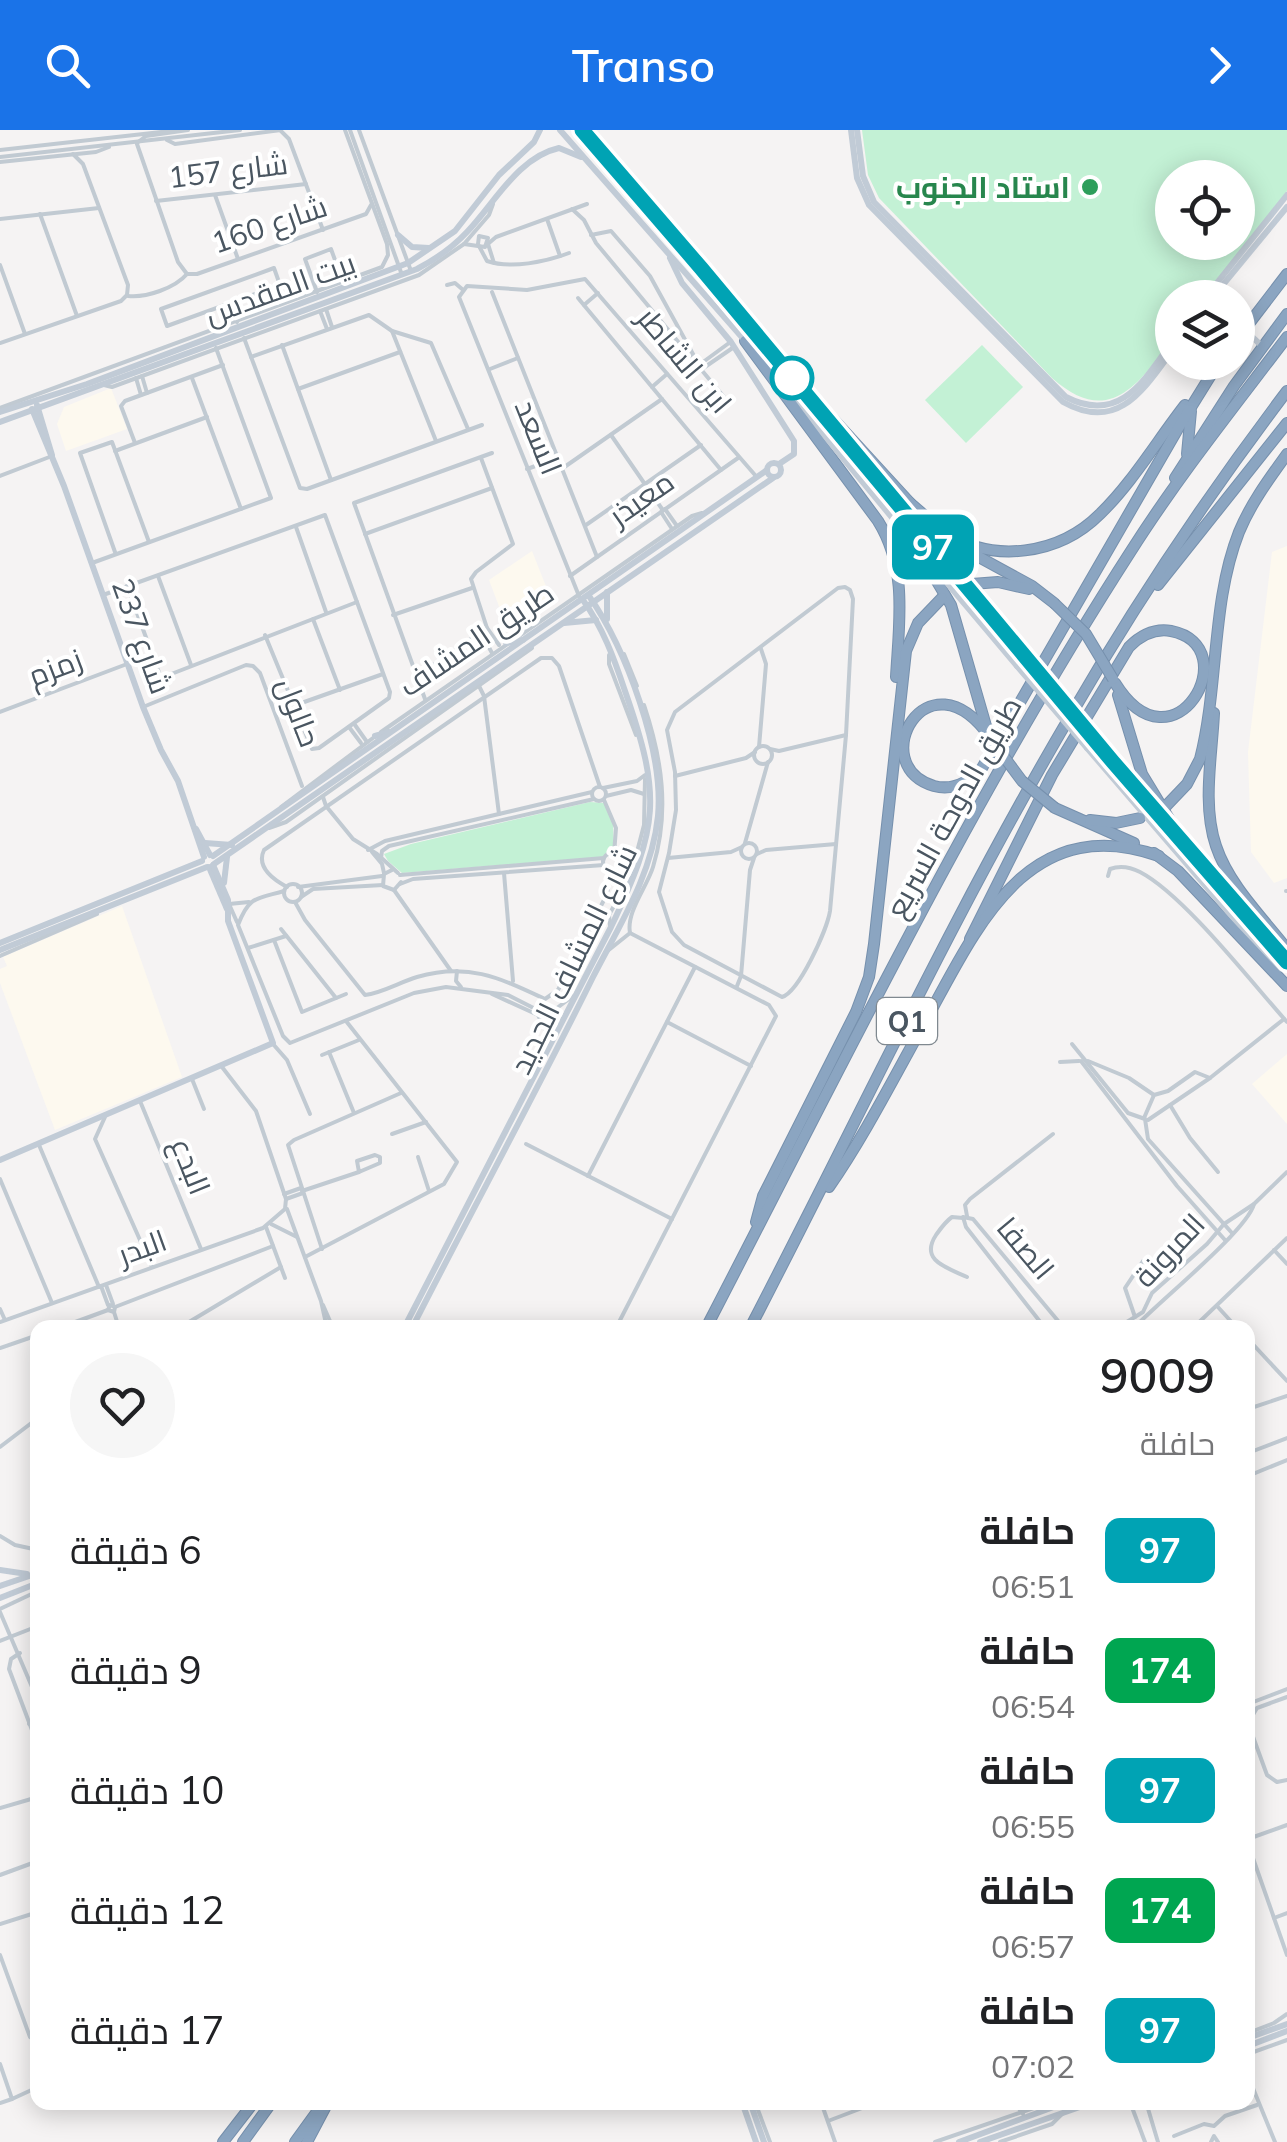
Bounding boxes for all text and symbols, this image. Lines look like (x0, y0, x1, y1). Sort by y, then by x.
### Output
text: Transo (572, 37, 715, 93)
icon: search (40, 38, 95, 93)
icon: forward (1192, 38, 1247, 93)
street label: شارع 157 (166, 144, 290, 198)
map controls (1155, 160, 1255, 380)
button: locate (1155, 160, 1255, 260)
place label: استاد الجنوب (896, 168, 1070, 206)
marker: استاد الجنوب (1079, 176, 1101, 198)
street label: شارع 160 (206, 187, 333, 263)
street label: بيت المقدس (200, 243, 360, 333)
button: layers (1155, 280, 1255, 380)
street label: ابن الشاطر (628, 298, 740, 421)
unlabelled marker (771, 357, 813, 399)
street label: السعد (507, 394, 571, 480)
street label: معيذر (599, 462, 681, 535)
line badge: 97 (888, 514, 978, 580)
text: 97 (912, 525, 954, 569)
street label: شارع 237 (102, 573, 180, 700)
street label: طريق المشاف (391, 573, 561, 705)
street label: زمزم (23, 639, 88, 696)
street label: حالول (269, 672, 329, 752)
street label: طريق الدوحة السريع (877, 690, 1031, 925)
street label: شارع المشاف الجديد (501, 838, 647, 1081)
road number: Q1 (877, 998, 937, 1044)
street label: البدع (161, 1132, 219, 1201)
street label: المرونة (1125, 1205, 1213, 1295)
street label: الصفا (989, 1209, 1063, 1287)
street label: البدر (111, 1221, 172, 1274)
text: 9009 (1100, 1345, 1215, 1405)
button: heart (70, 1353, 175, 1458)
text: حافلة (1140, 1423, 1215, 1463)
text: حافلة (979, 1506, 1075, 1554)
text: 6 دقيقة (70, 1526, 202, 1574)
text: 97 (1139, 1528, 1181, 1572)
text: 06:51 (991, 1566, 1075, 1606)
text: حافلة (979, 1626, 1075, 1674)
text: 9 دقيقة (70, 1646, 202, 1694)
text: 174 (1128, 1648, 1192, 1692)
text: 06:54 (991, 1686, 1075, 1726)
text: حافلة (979, 1746, 1075, 1794)
text: 10 دقيقة (70, 1766, 224, 1814)
text: 97 (1139, 1768, 1181, 1812)
text: 06:55 (991, 1806, 1075, 1846)
text: حافلة (979, 1866, 1075, 1914)
text: 12 دقيقة (70, 1886, 224, 1934)
text: 174 (1128, 1888, 1192, 1932)
text: 06:57 (991, 1926, 1075, 1966)
text: حافلة (979, 1986, 1075, 2034)
text: 17 دقيقة (70, 2006, 224, 2054)
text: 97 (1139, 2008, 1181, 2052)
text: 07:02 (991, 2046, 1075, 2086)

